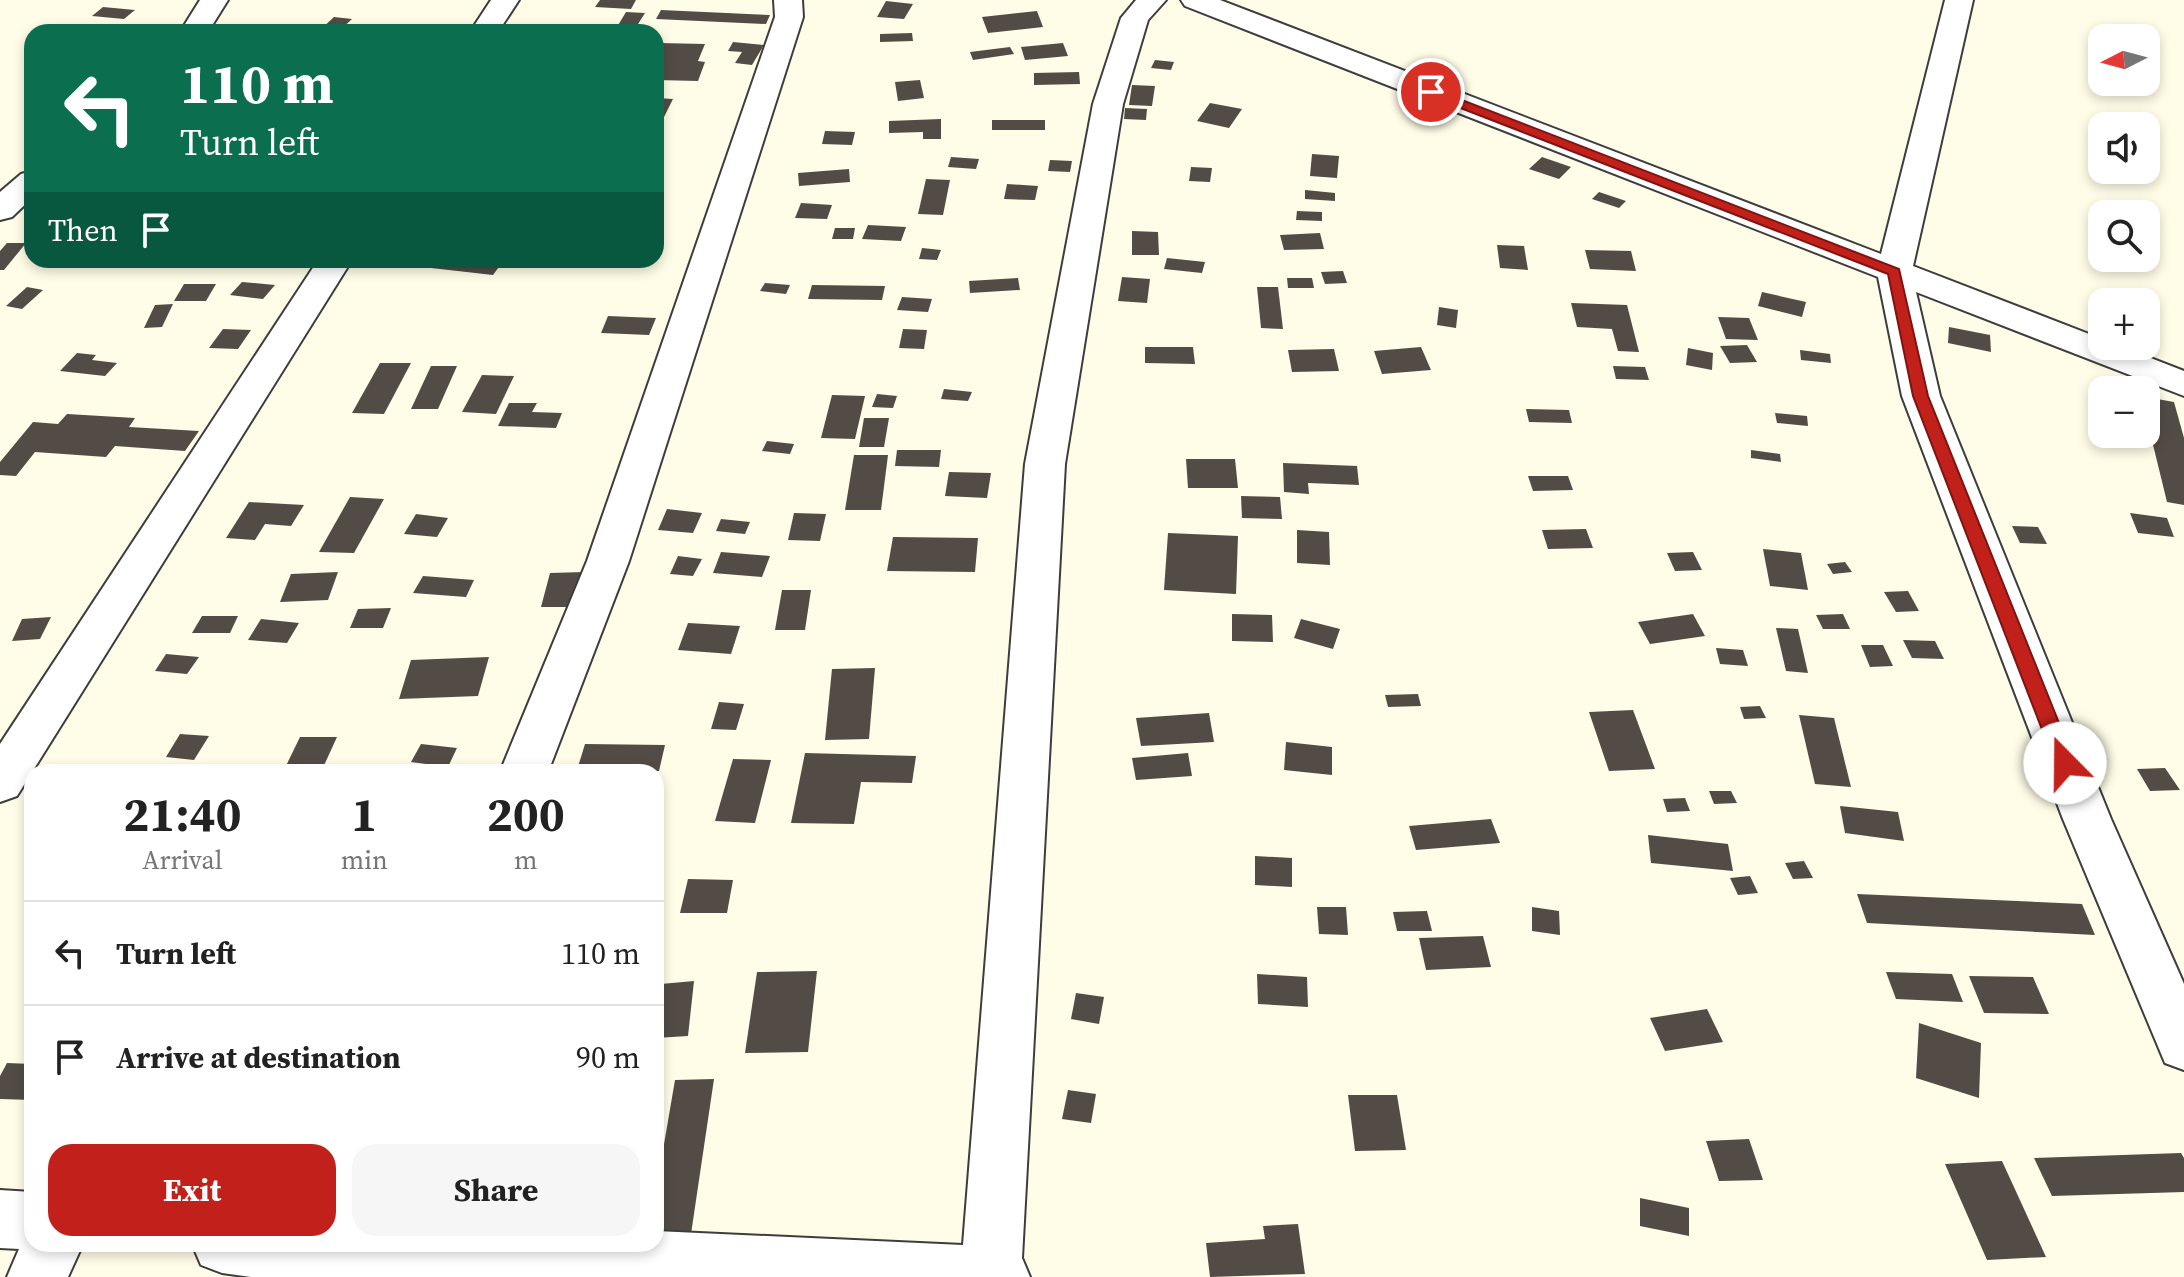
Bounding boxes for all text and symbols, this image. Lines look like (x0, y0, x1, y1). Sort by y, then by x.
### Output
north arrow (2088, 24, 2160, 96)
map controls (2088, 24, 2160, 448)
text: 110 m (180, 45, 334, 122)
icon: left (48, 56, 152, 160)
pin (1397, 58, 1465, 126)
icon: arrive (1409, 70, 1453, 114)
button: sound (2088, 112, 2160, 184)
text: Turn left (180, 118, 319, 167)
button: search (2088, 200, 2160, 272)
icon: arrive (134, 208, 178, 252)
text: Then (48, 210, 118, 251)
button: + (2088, 288, 2160, 360)
button: − (2088, 376, 2160, 448)
position arrow (2023, 721, 2107, 805)
text: 21:40 (123, 781, 242, 847)
text: 1 (351, 781, 377, 847)
text: 200 (487, 781, 565, 847)
text: Arrival (142, 842, 223, 878)
text: min (341, 842, 388, 878)
text: m (514, 842, 538, 878)
icon: left (48, 931, 92, 975)
text: Turn left (116, 933, 236, 974)
text: 110 m (561, 933, 640, 974)
icon: arrive (48, 1035, 92, 1079)
text: Arrive at destination (116, 1037, 401, 1078)
text: 90 m (576, 1037, 640, 1078)
button: Exit (48, 1144, 336, 1236)
button: Share (352, 1144, 640, 1236)

